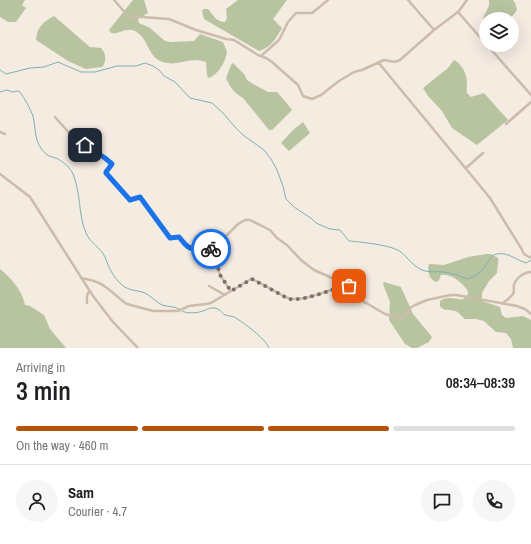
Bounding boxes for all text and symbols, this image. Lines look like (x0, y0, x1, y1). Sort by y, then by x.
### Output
map controls (479, 12, 519, 52)
button: layers (479, 12, 519, 52)
pin (68, 128, 102, 162)
icon: home (74, 134, 96, 156)
courier (191, 229, 231, 269)
icon: bike (200, 238, 222, 260)
pin (332, 269, 366, 303)
icon: bag (338, 275, 360, 297)
text: Arriving in (16, 359, 65, 376)
text: 08:34–08:39 (446, 372, 515, 393)
text: 3 min (16, 373, 71, 408)
text: On the way · 460 m (16, 437, 108, 454)
button: person (16, 480, 58, 522)
button: chat (421, 480, 463, 522)
button: phone (473, 480, 515, 522)
text: Sam (68, 482, 94, 503)
text: Courier · 4.7 (68, 503, 127, 520)

